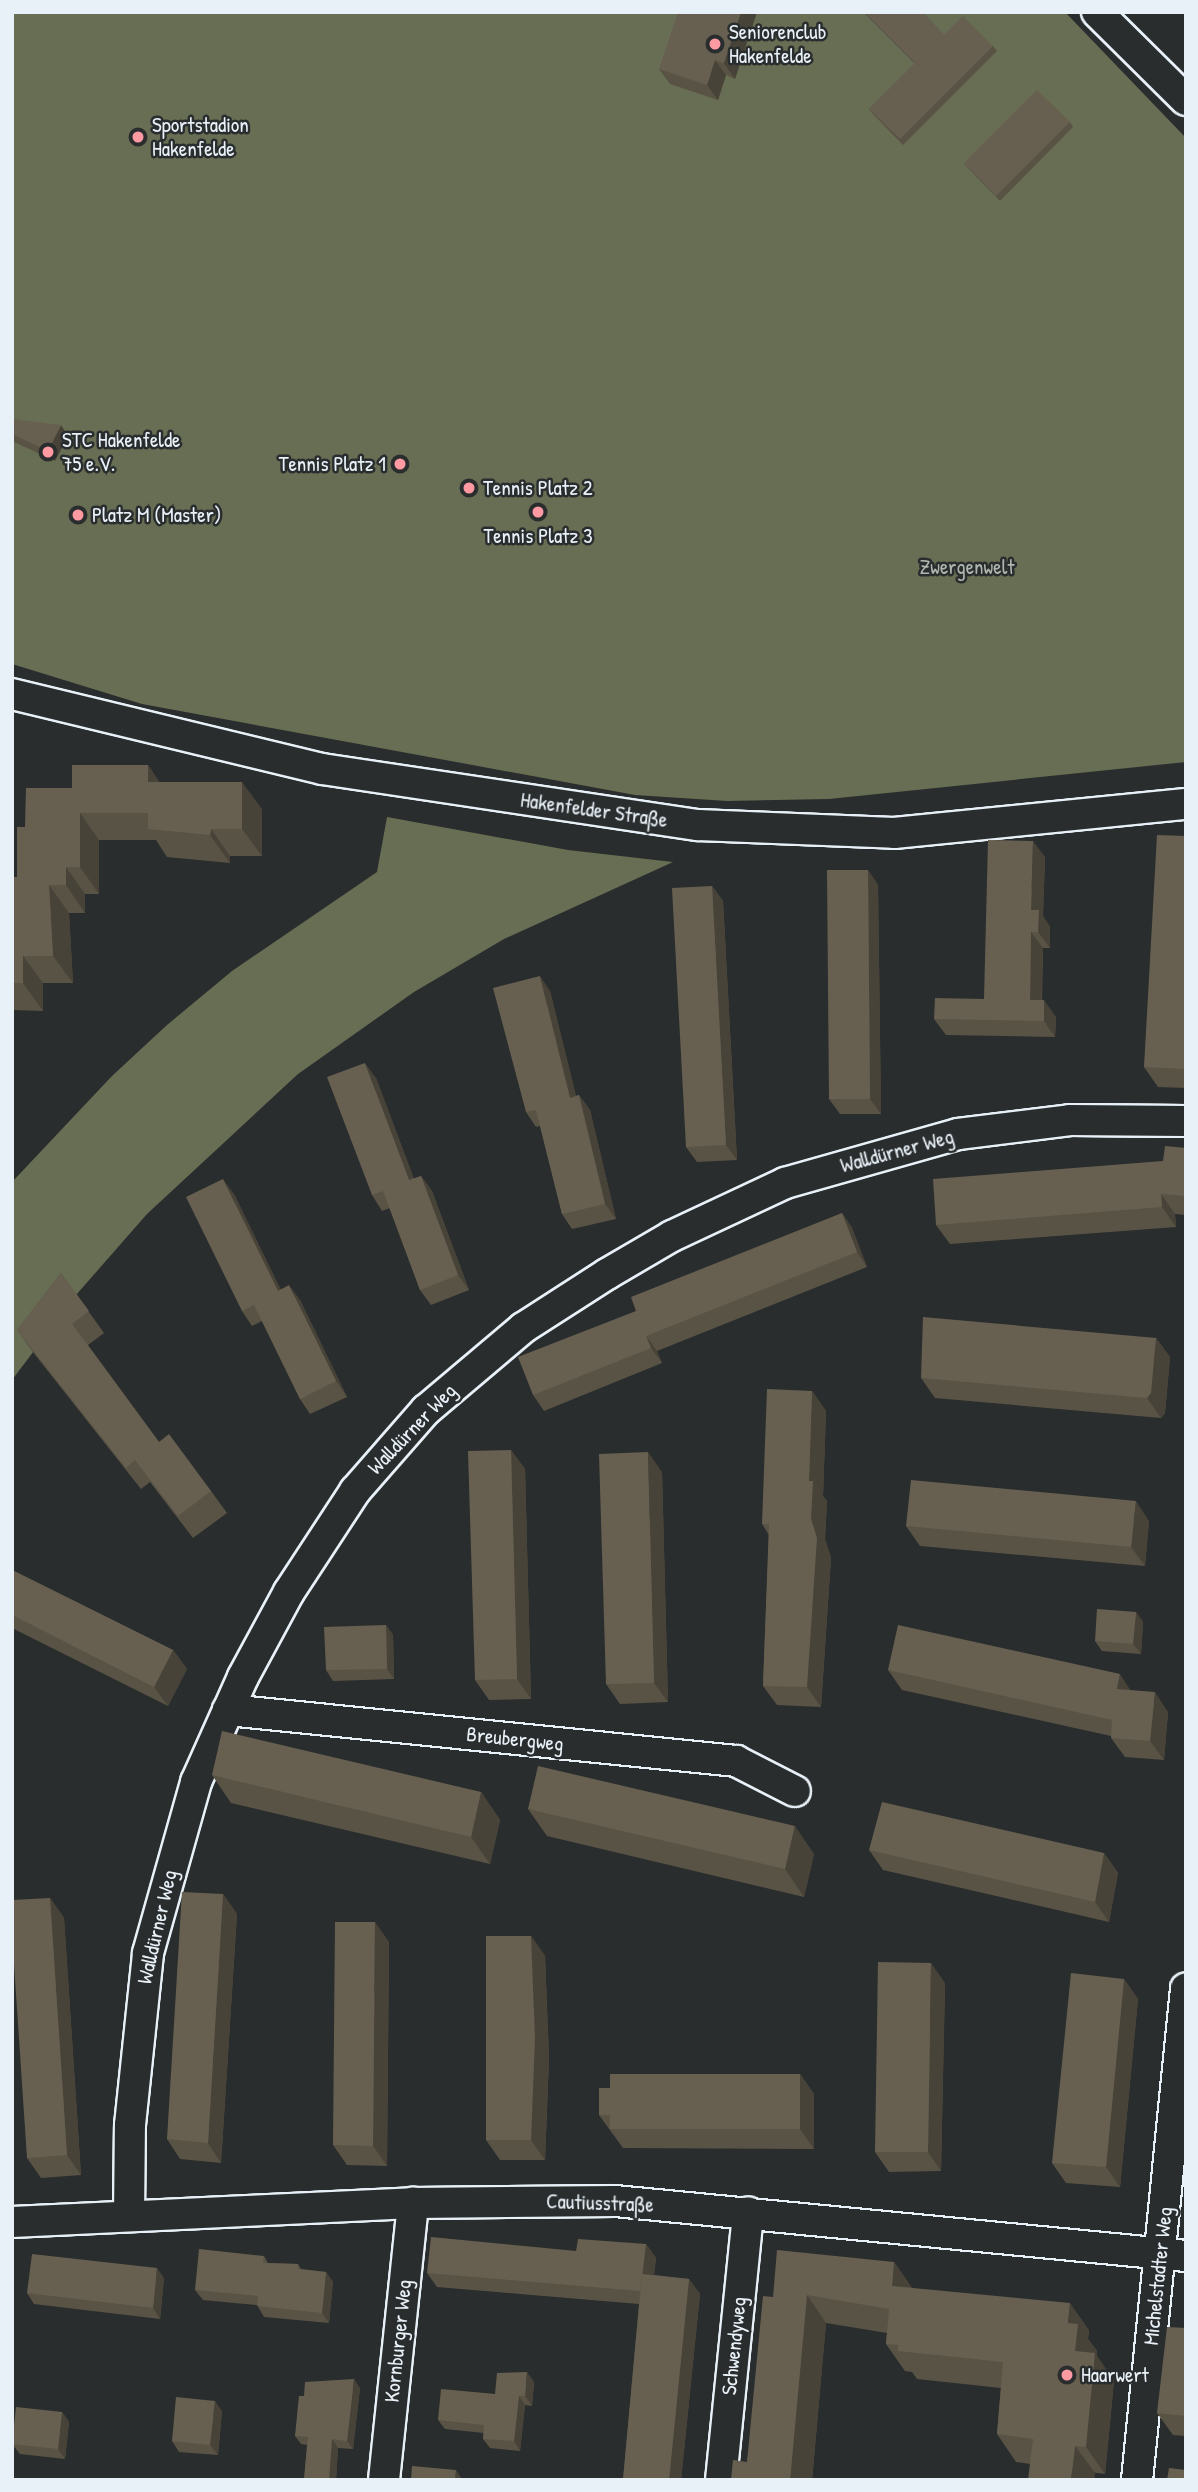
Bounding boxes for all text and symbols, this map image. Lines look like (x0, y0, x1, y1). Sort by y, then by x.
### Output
place label: Seniorenclub Hakenfelde (729, 19, 826, 69)
marker: Seniorenclub Hakenfelde (707, 36, 723, 52)
place label: Sportstadion Hakenfelde (152, 112, 249, 162)
marker: Sportstadion Hakenfelde (130, 129, 146, 145)
place label: STC Hakenfelde 75 e.V. (62, 427, 180, 477)
marker: STC Hakenfelde 75 e.V. (40, 444, 56, 460)
place label: Tennis Platz 1 (279, 451, 386, 477)
marker: Tennis Platz 1 (392, 456, 408, 472)
place label: Tennis Platz 2 (483, 475, 593, 501)
marker: Tennis Platz 2 (461, 480, 477, 496)
place label: Platz M (Master) (92, 502, 221, 528)
marker: Tennis Platz 3 (530, 504, 546, 520)
marker: Platz M (Master) (70, 507, 86, 523)
place label: Tennis Platz 3 (483, 523, 593, 549)
park label: Zwergenwelt (920, 554, 1014, 580)
street label: Hakenfelder Straße (519, 787, 669, 833)
street label: Walldürner Weg (838, 1124, 956, 1178)
street label: Walldürner Weg (363, 1378, 461, 1480)
street label: Breubergweg (465, 1721, 565, 1757)
street label: Walldürner Weg (132, 1868, 182, 1986)
street label: Cautiusstraße (546, 2189, 654, 2217)
street label: Michelstadter Weg (1138, 2206, 1178, 2346)
street label: Kornburger Weg (379, 2278, 417, 2404)
street label: Schwendyweg (716, 2296, 752, 2396)
place label: Haarwert (1081, 2362, 1149, 2388)
marker: Haarwert (1059, 2367, 1075, 2383)

